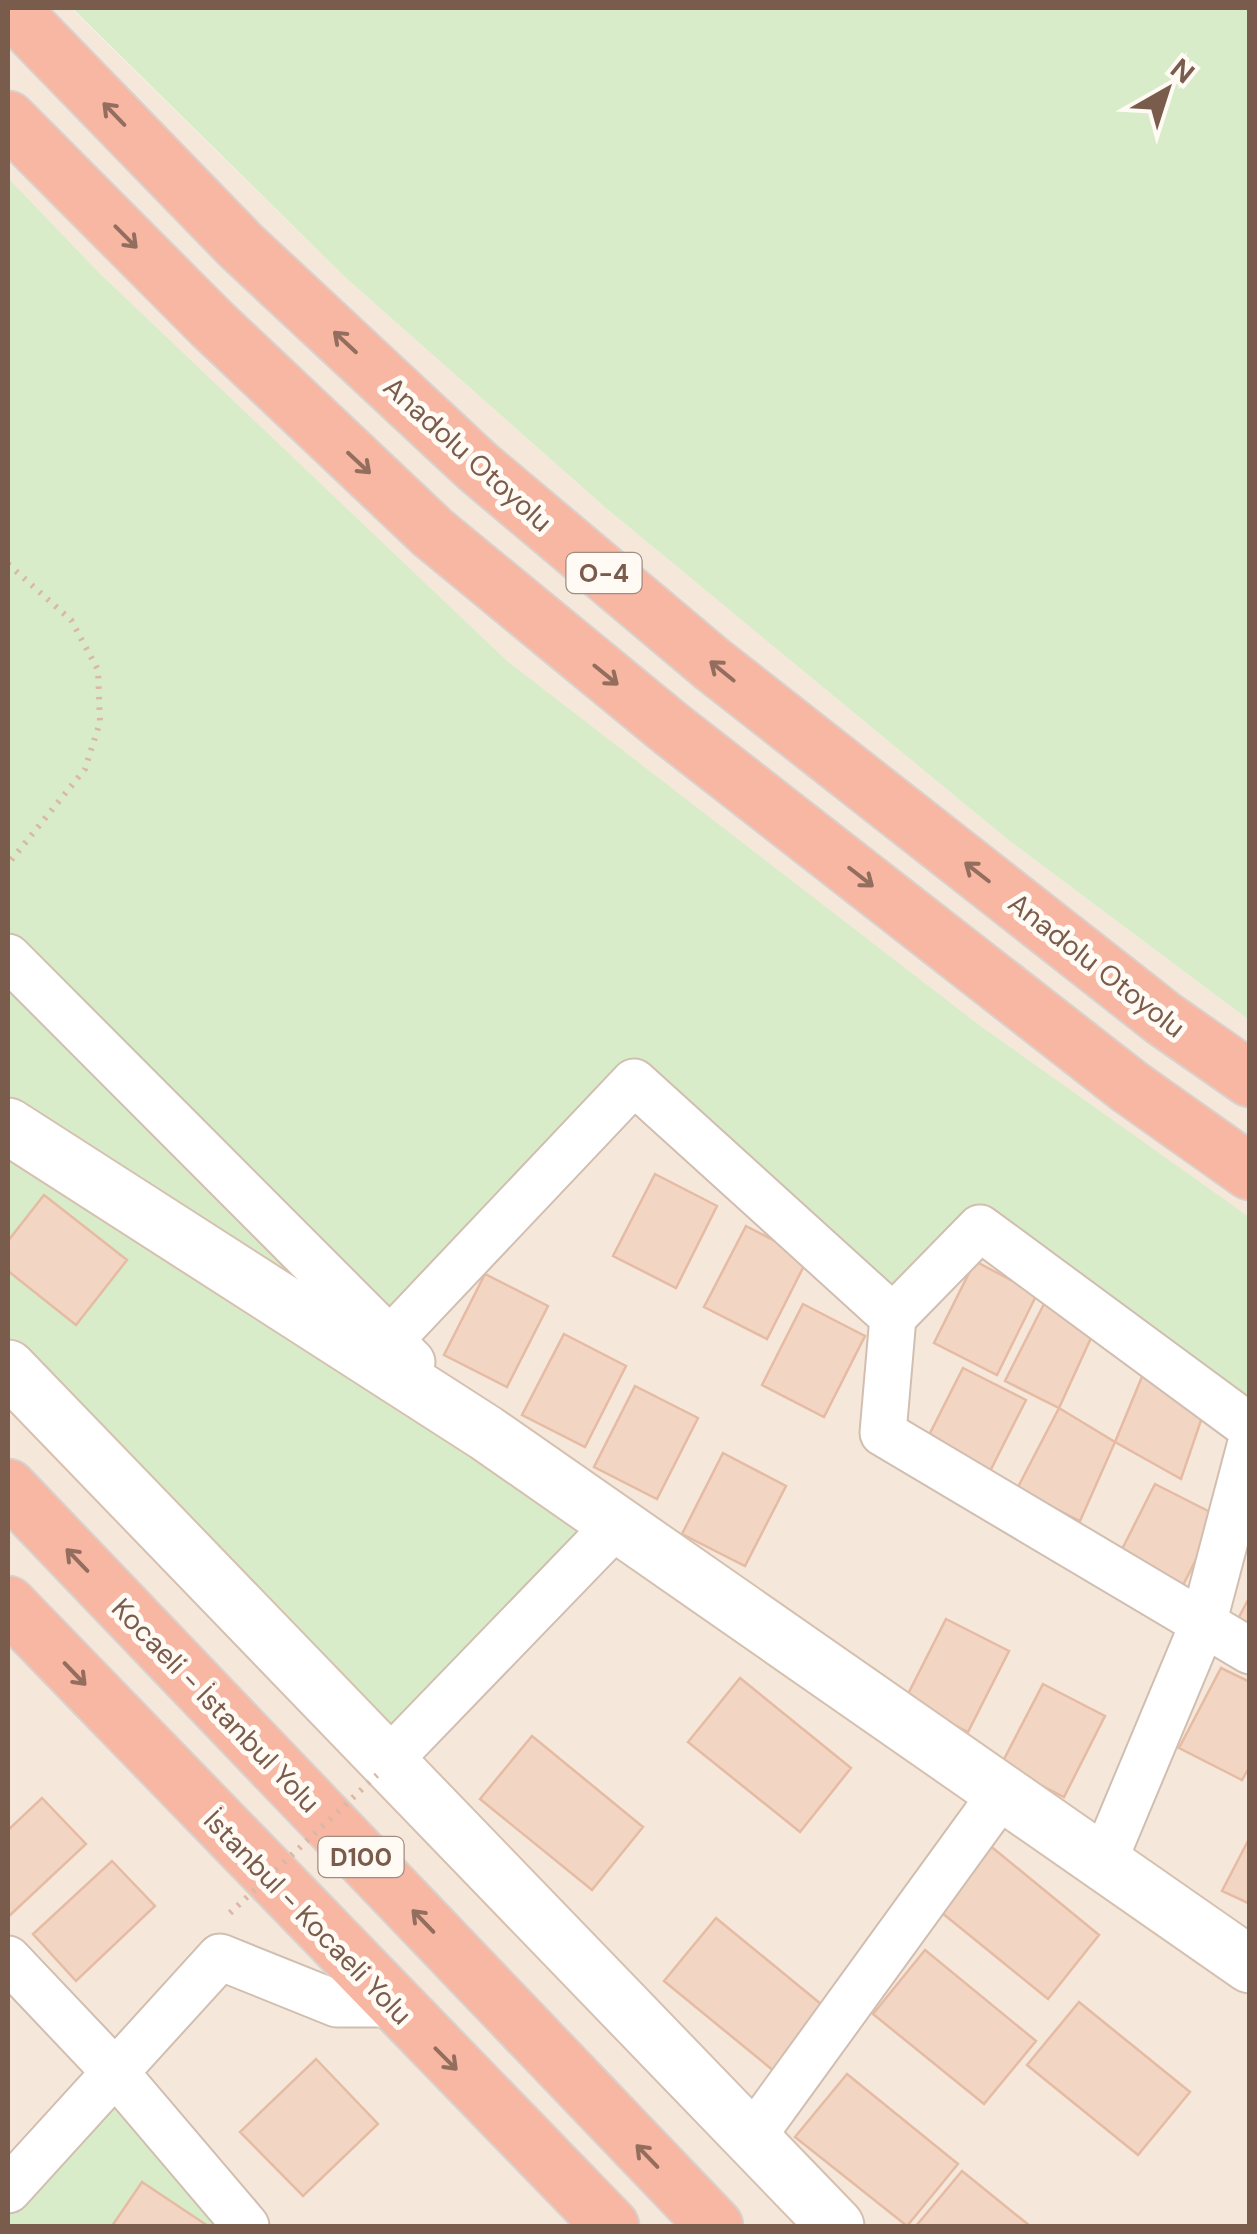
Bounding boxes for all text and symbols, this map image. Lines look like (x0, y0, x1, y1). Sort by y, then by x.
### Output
north arrow (1117, 40, 1217, 140)
text: N (1163, 50, 1202, 92)
one-way arrow (102, 103, 126, 127)
one-way arrow (113, 225, 137, 249)
one-way arrow (333, 331, 358, 354)
street label: Anadolu Otoyolu (376, 369, 560, 540)
one-way arrow (347, 451, 371, 475)
road number: O-4 (566, 553, 642, 593)
one-way arrow (709, 660, 735, 682)
one-way arrow (592, 664, 618, 686)
one-way arrow (964, 862, 991, 883)
one-way arrow (847, 865, 873, 887)
street label: Anadolu Otoyolu (1001, 885, 1193, 1046)
one-way arrow (66, 1548, 89, 1573)
street label: Kocaeli - İstanbul Yolu (104, 1590, 328, 1821)
one-way arrow (63, 1662, 87, 1686)
street label: İstanbul - Kocaeli Yolu (196, 1802, 420, 2033)
road number: D100 (318, 1837, 404, 1877)
one-way arrow (411, 1910, 435, 1934)
one-way arrow (434, 2047, 458, 2071)
one-way arrow (636, 2144, 660, 2169)

